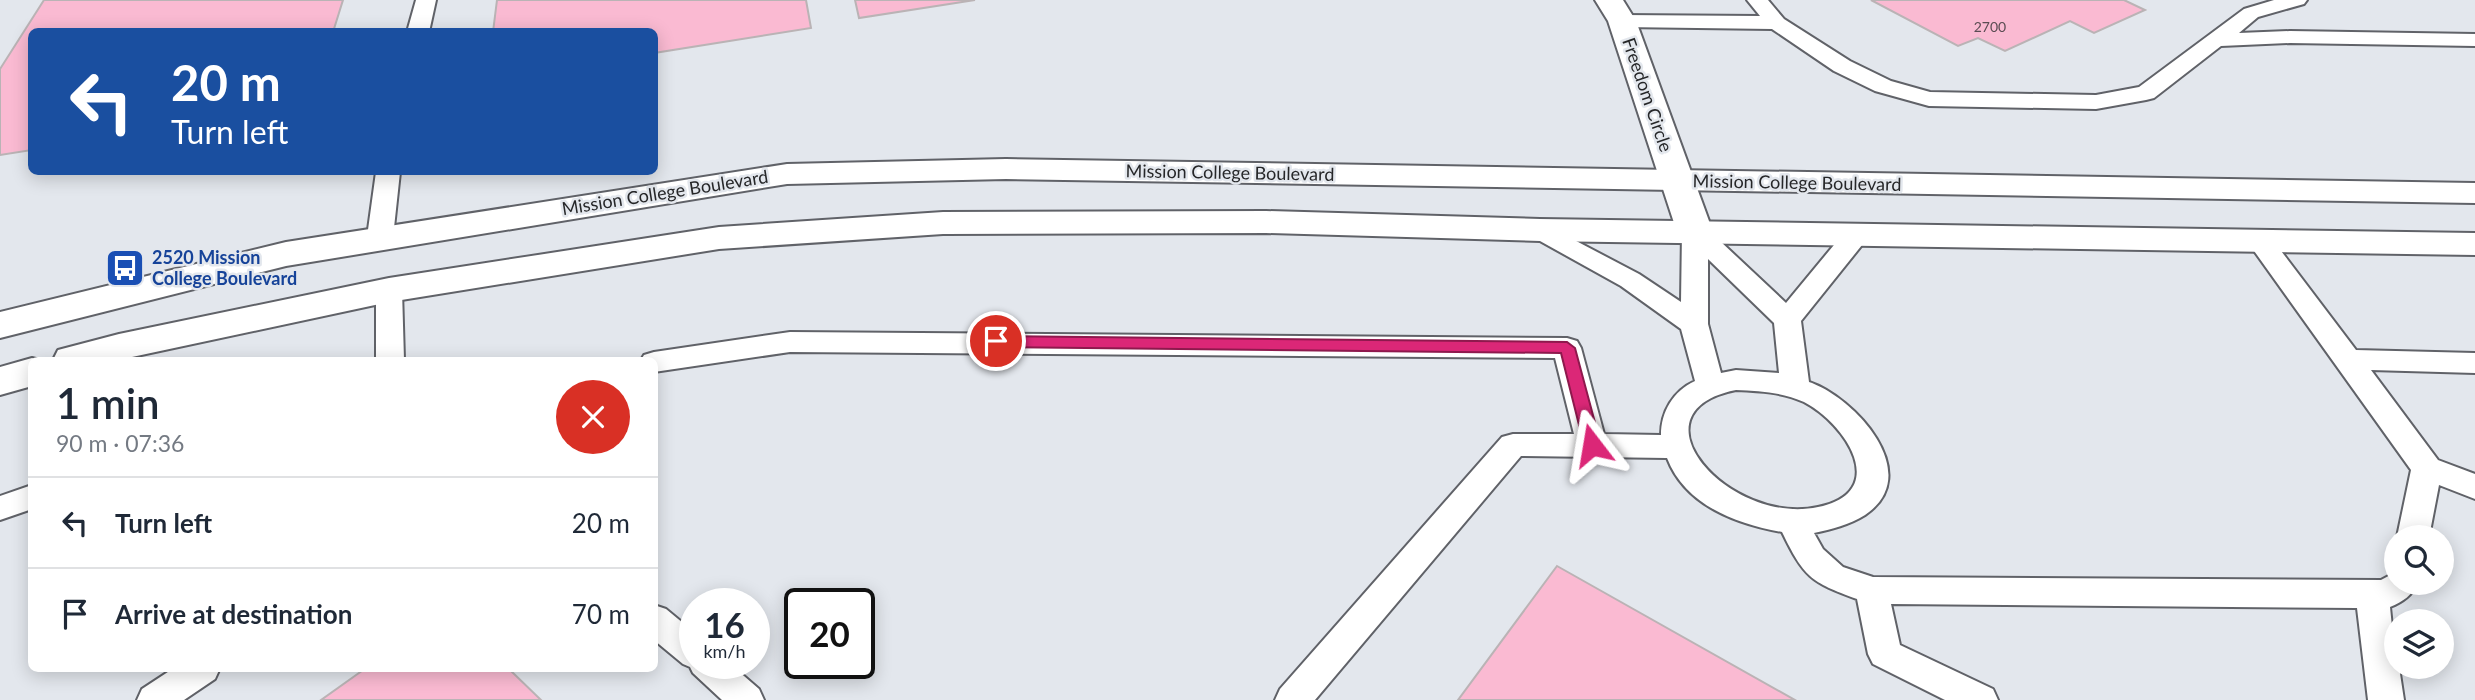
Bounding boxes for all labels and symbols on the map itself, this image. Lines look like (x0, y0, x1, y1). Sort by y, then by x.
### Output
house number: 2700 (1974, 18, 2006, 35)
street label: Freedom Circle (1618, 35, 1678, 155)
street label: Mission College Boulevard (1126, 159, 1335, 185)
street label: Mission College Boulevard (560, 165, 770, 219)
street label: Mission College Boulevard (1693, 169, 1902, 195)
place label: 2520 Mission College Boulevard (152, 246, 297, 289)
bus stop icon: 2520 Mission College Boulevard (104, 247, 146, 289)
pin (966, 311, 1026, 371)
position arrow (1555, 408, 1629, 482)
speed limit sign: 20 (784, 588, 875, 679)

